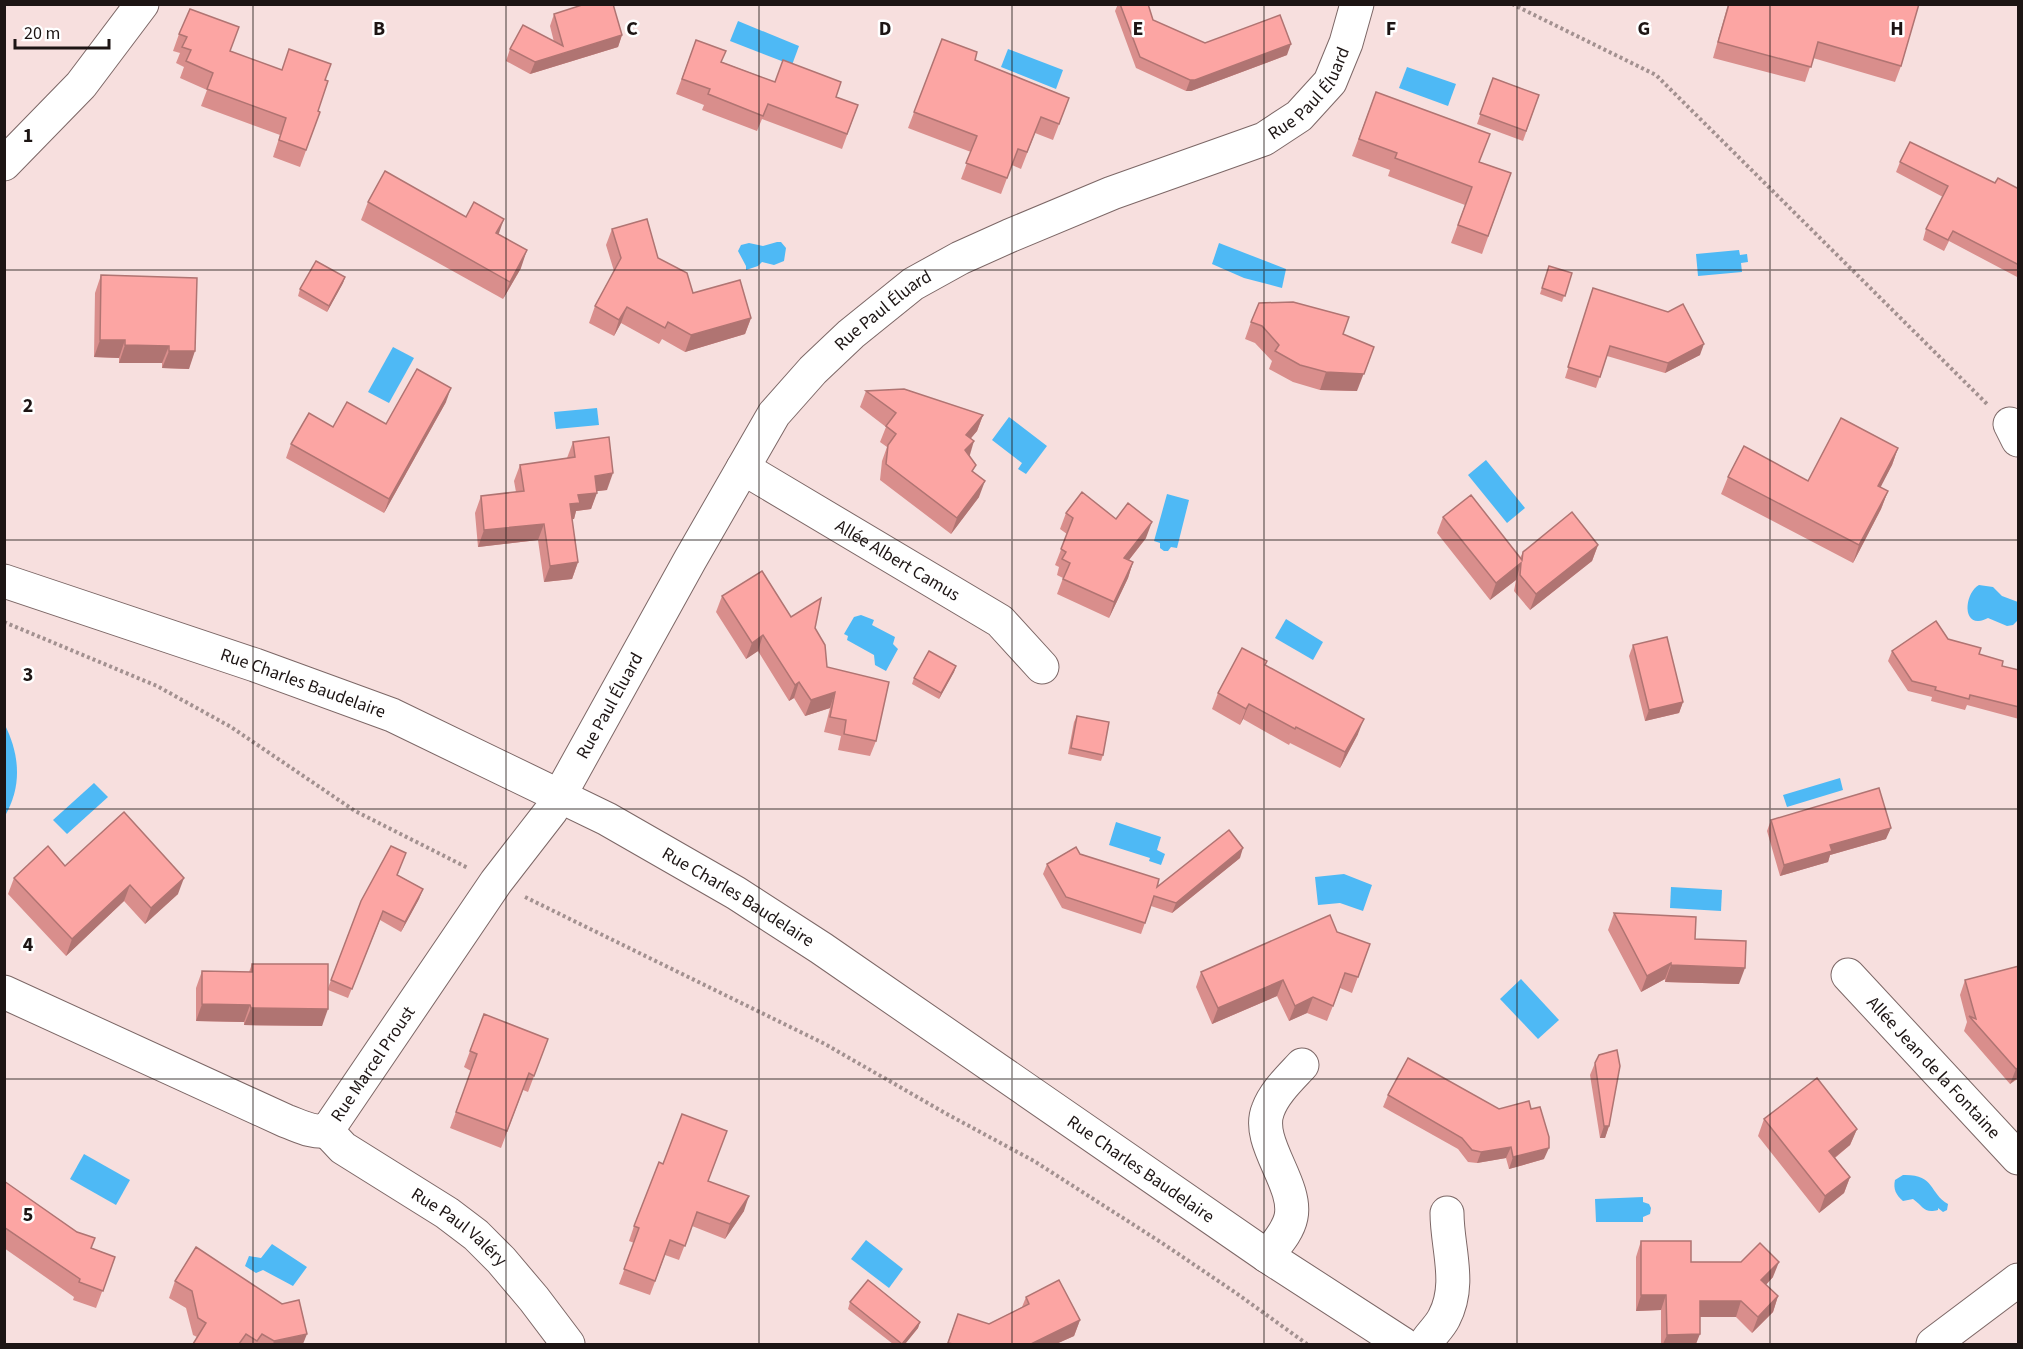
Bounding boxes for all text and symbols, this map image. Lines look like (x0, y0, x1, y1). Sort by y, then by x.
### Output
scale bar (15, 12, 110, 50)
text: B (373, 15, 385, 43)
text: C (626, 15, 638, 43)
text: D (879, 15, 891, 43)
text: E (1133, 15, 1143, 43)
text: F (1386, 15, 1396, 43)
text: G (1638, 15, 1650, 43)
text: H (1890, 15, 1904, 43)
text: 20 m (24, 21, 60, 46)
street label: Rue Paul Éluard (1263, 43, 1356, 146)
text: 1 (23, 122, 33, 150)
street label: Rue Paul Éluard (829, 264, 936, 356)
text: 2 (23, 392, 33, 420)
street label: Allée Albert Camus (831, 513, 965, 607)
street label: Rue Charles Baudelaire (217, 642, 389, 724)
street label: Rue Paul Éluard (570, 648, 649, 763)
text: 3 (23, 661, 33, 689)
street label: Rue Charles Baudelaire (658, 841, 819, 953)
text: 4 (23, 931, 34, 959)
street label: Allée Jean de la Fontaine (1861, 991, 2006, 1144)
street label: Rue Marcel Proust (324, 1001, 421, 1127)
street label: Rue Charles Baudelaire (1062, 1109, 1220, 1229)
street label: Rue Paul Valéry (407, 1181, 513, 1272)
text: 5 (23, 1201, 33, 1229)

